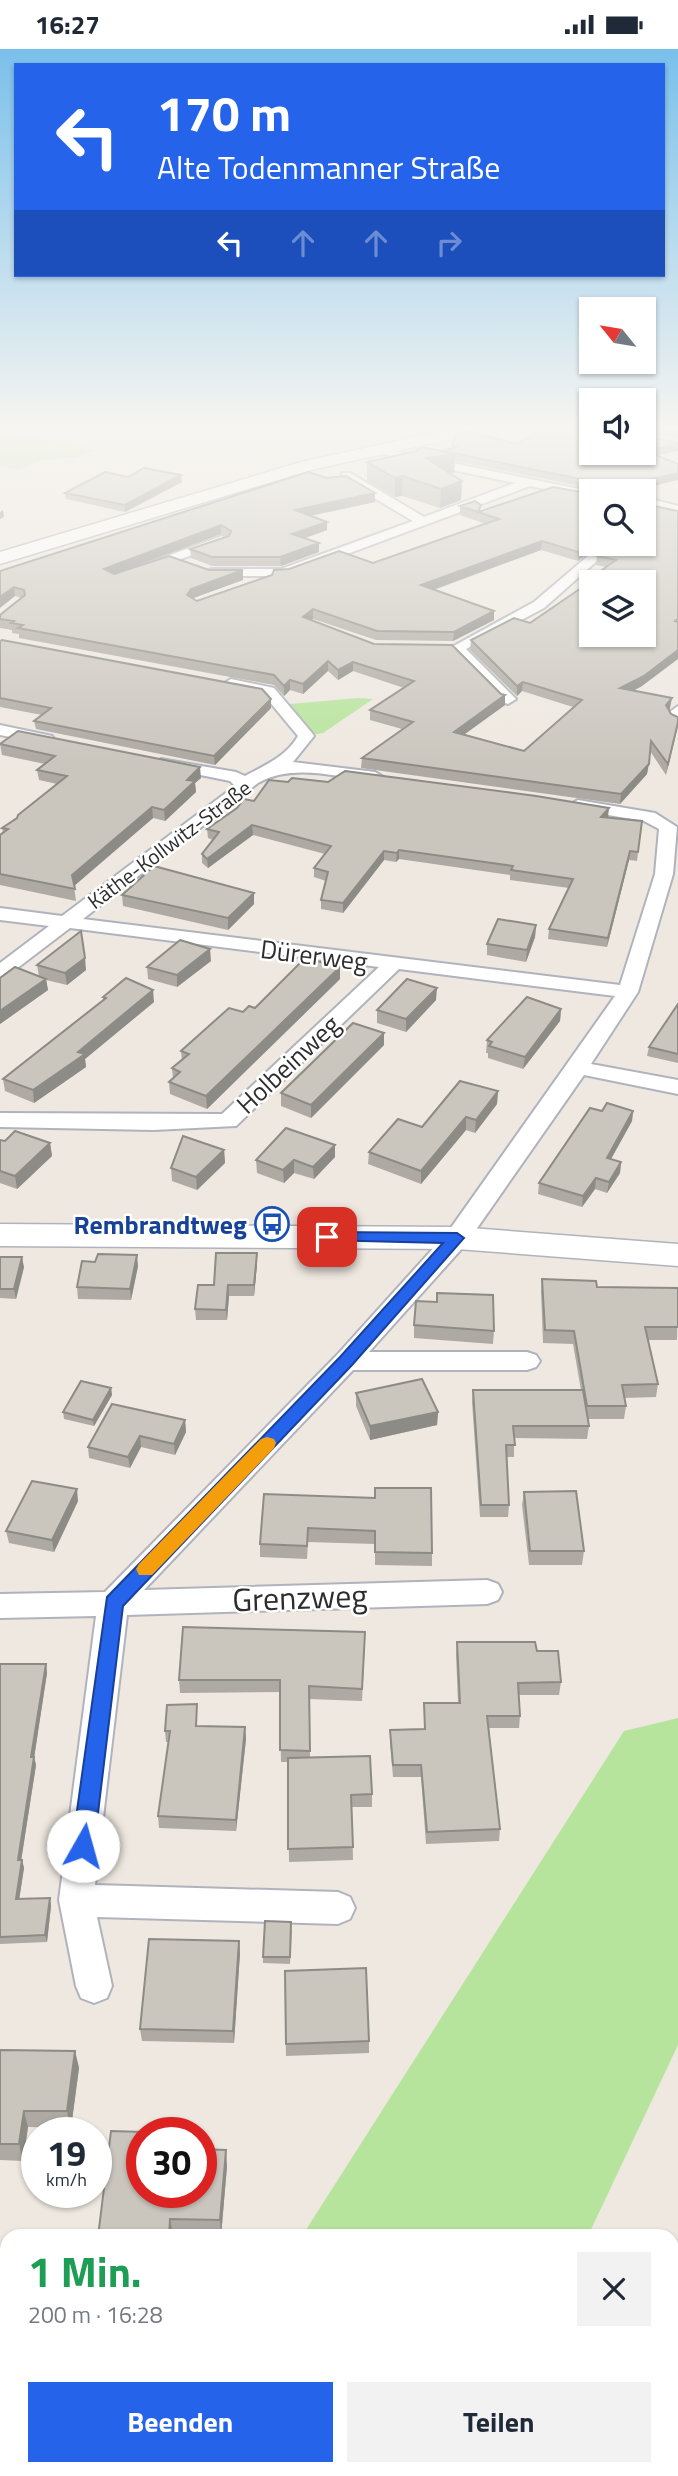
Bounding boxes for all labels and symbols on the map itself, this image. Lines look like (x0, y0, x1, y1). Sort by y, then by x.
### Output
north arrow (579, 297, 656, 375)
street label: Käthe-Kollwitz-Straße (80, 772, 258, 916)
street label: Dürerweg (258, 929, 370, 981)
street label: Holbeinweg (227, 1006, 349, 1122)
place label: Rembrandtweg (74, 1205, 247, 1244)
bus stop icon: Rembrandtweg (253, 1205, 291, 1243)
pin (297, 1207, 357, 1267)
street label: Grenzweg (232, 1571, 368, 1623)
position arrow (46, 1809, 120, 1883)
speed limit sign: 30 (126, 2117, 217, 2208)

